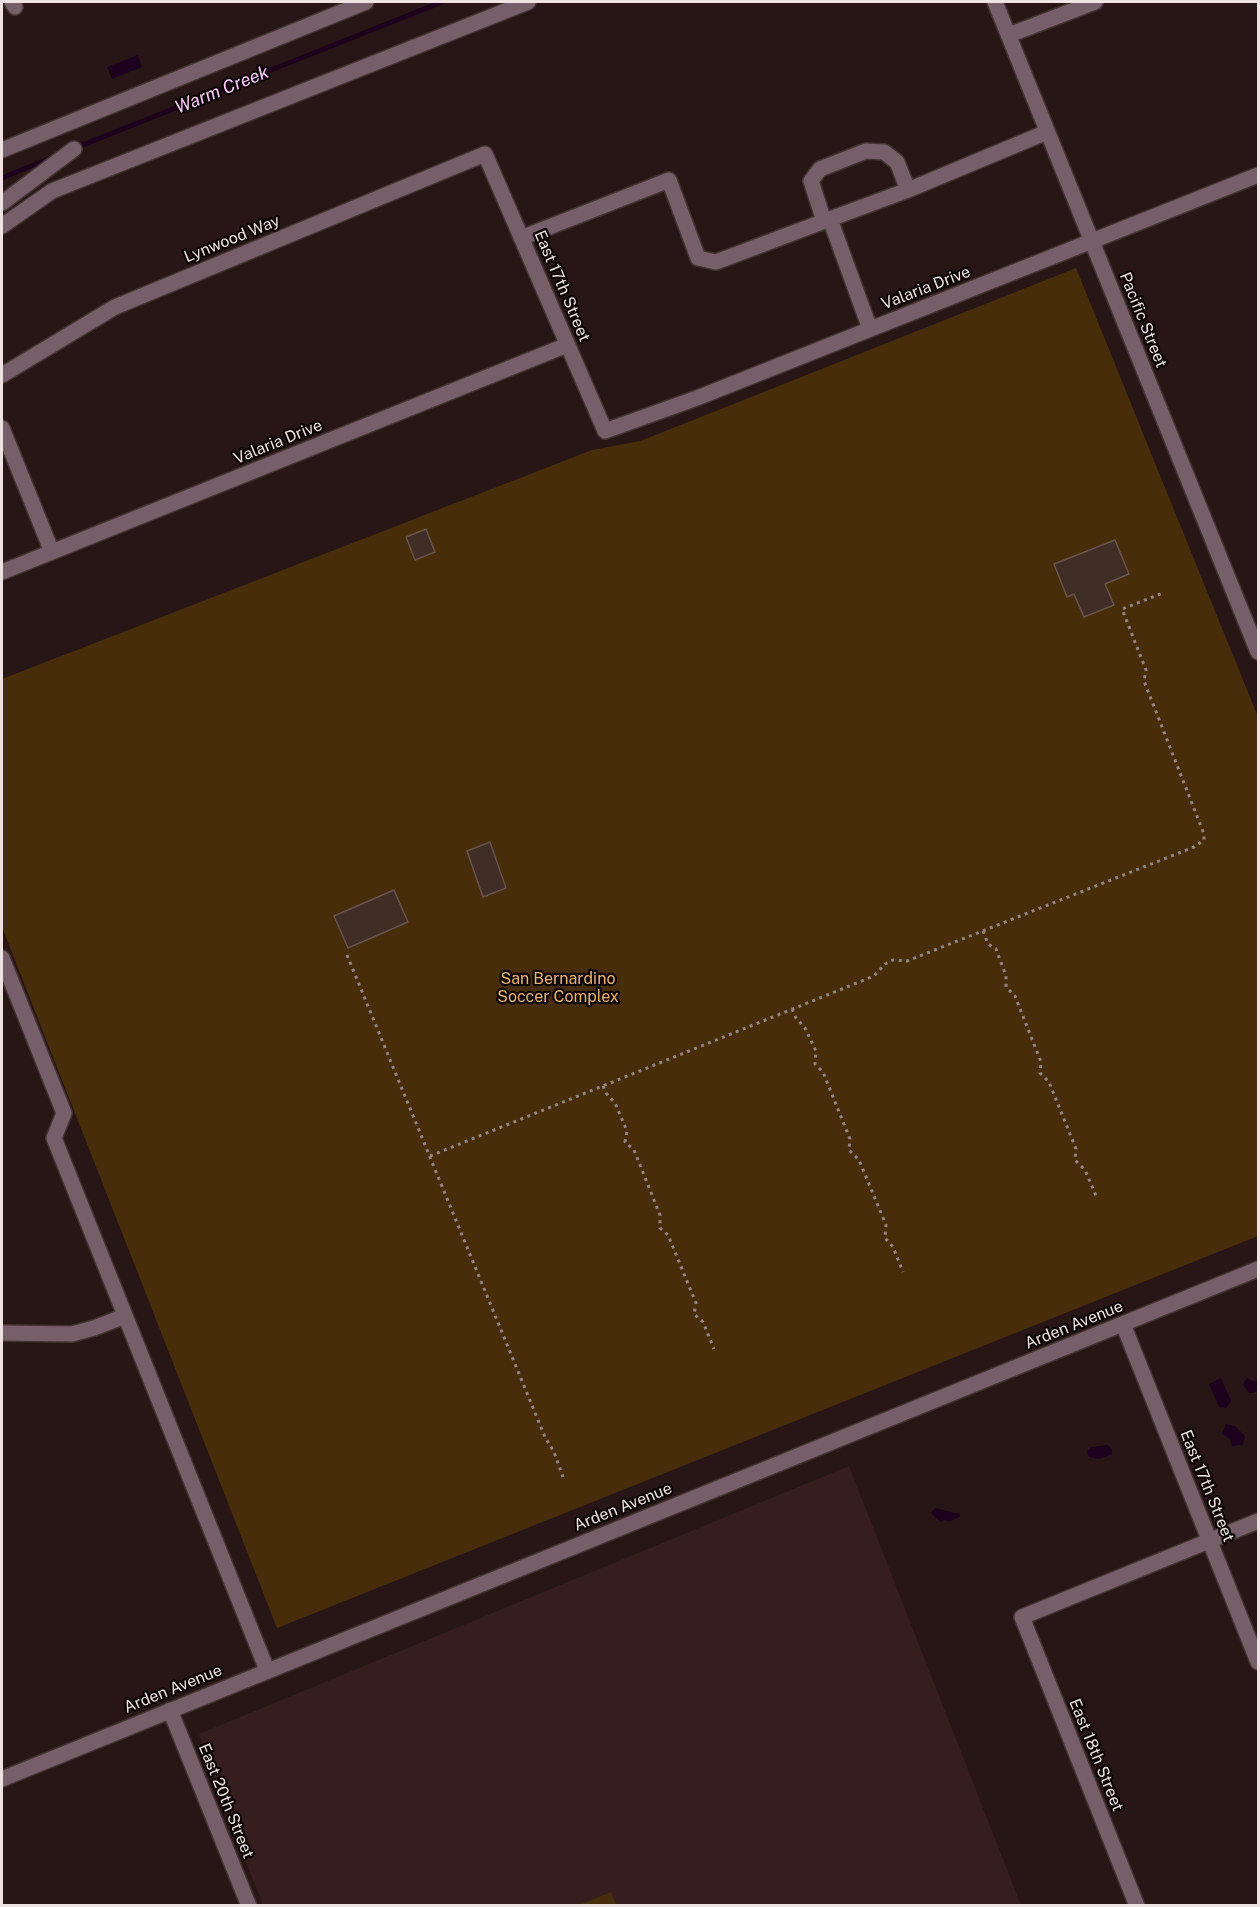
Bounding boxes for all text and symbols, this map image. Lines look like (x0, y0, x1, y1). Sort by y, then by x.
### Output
water label: Warm Creek (172, 61, 272, 119)
street label: Lynwood Way (181, 211, 283, 267)
street label: East 17th Street (530, 228, 594, 344)
street label: Valaria Drive (879, 262, 973, 314)
street label: Pacific Street (1115, 270, 1171, 370)
street label: Valaria Drive (231, 416, 325, 468)
park label: San Bernardino Soccer Complex (497, 969, 619, 1007)
street label: Arden Avenue (1022, 1297, 1126, 1353)
street label: East 17th Street (1176, 1427, 1238, 1545)
street label: Arden Avenue (571, 1479, 675, 1535)
street label: Arden Avenue (121, 1661, 225, 1717)
street label: East 18th Street (1065, 1696, 1127, 1814)
street label: East 20th Street (194, 1741, 258, 1861)

